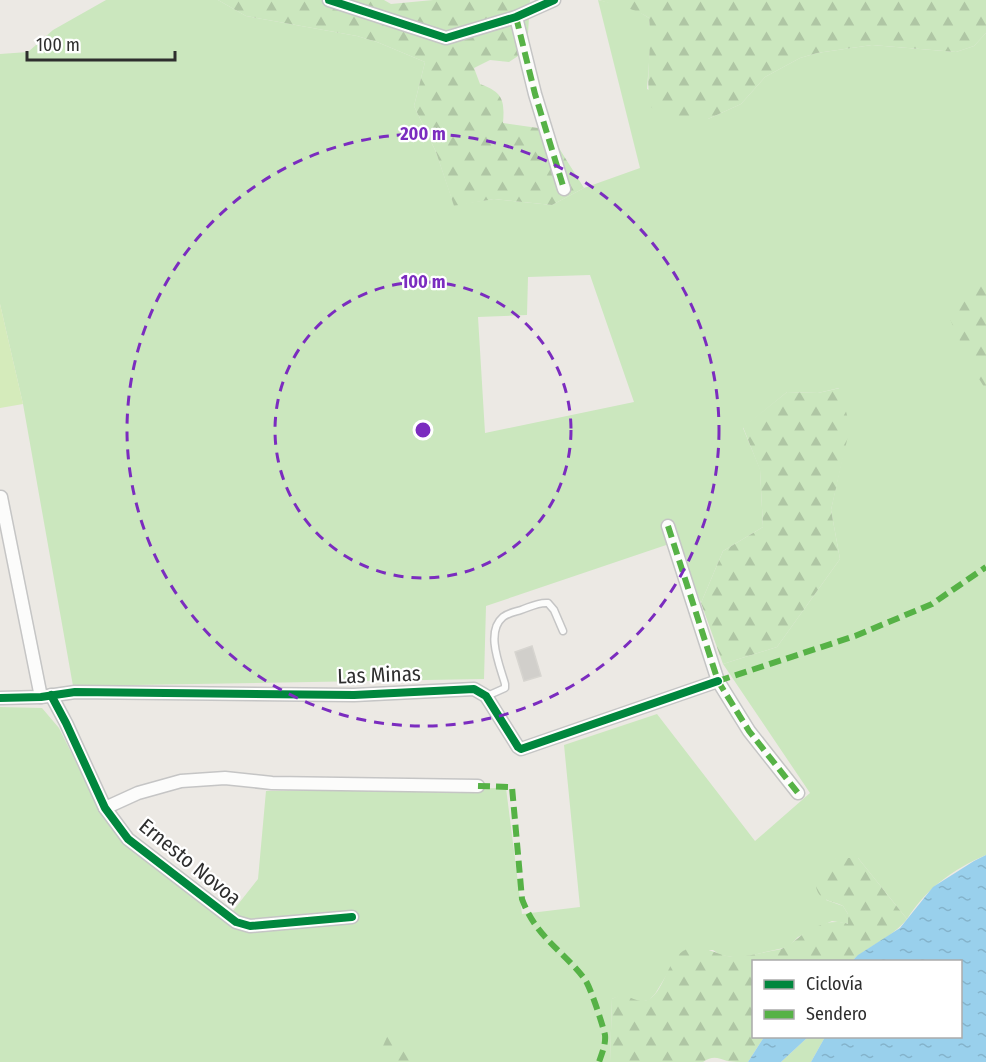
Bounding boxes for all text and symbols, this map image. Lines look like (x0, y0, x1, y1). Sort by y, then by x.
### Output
scale bar (27, 24, 176, 62)
text: 100 m (36, 34, 80, 56)
text: 200 m (399, 123, 446, 145)
text: 100 m (401, 271, 445, 293)
centre of rings (413, 420, 433, 440)
street label: Las Minas (337, 661, 421, 689)
street label: Ernesto Novoa (134, 813, 246, 911)
legend (752, 960, 962, 1038)
text: Ciclovía (806, 973, 863, 995)
text: Sendero (806, 1003, 867, 1025)

